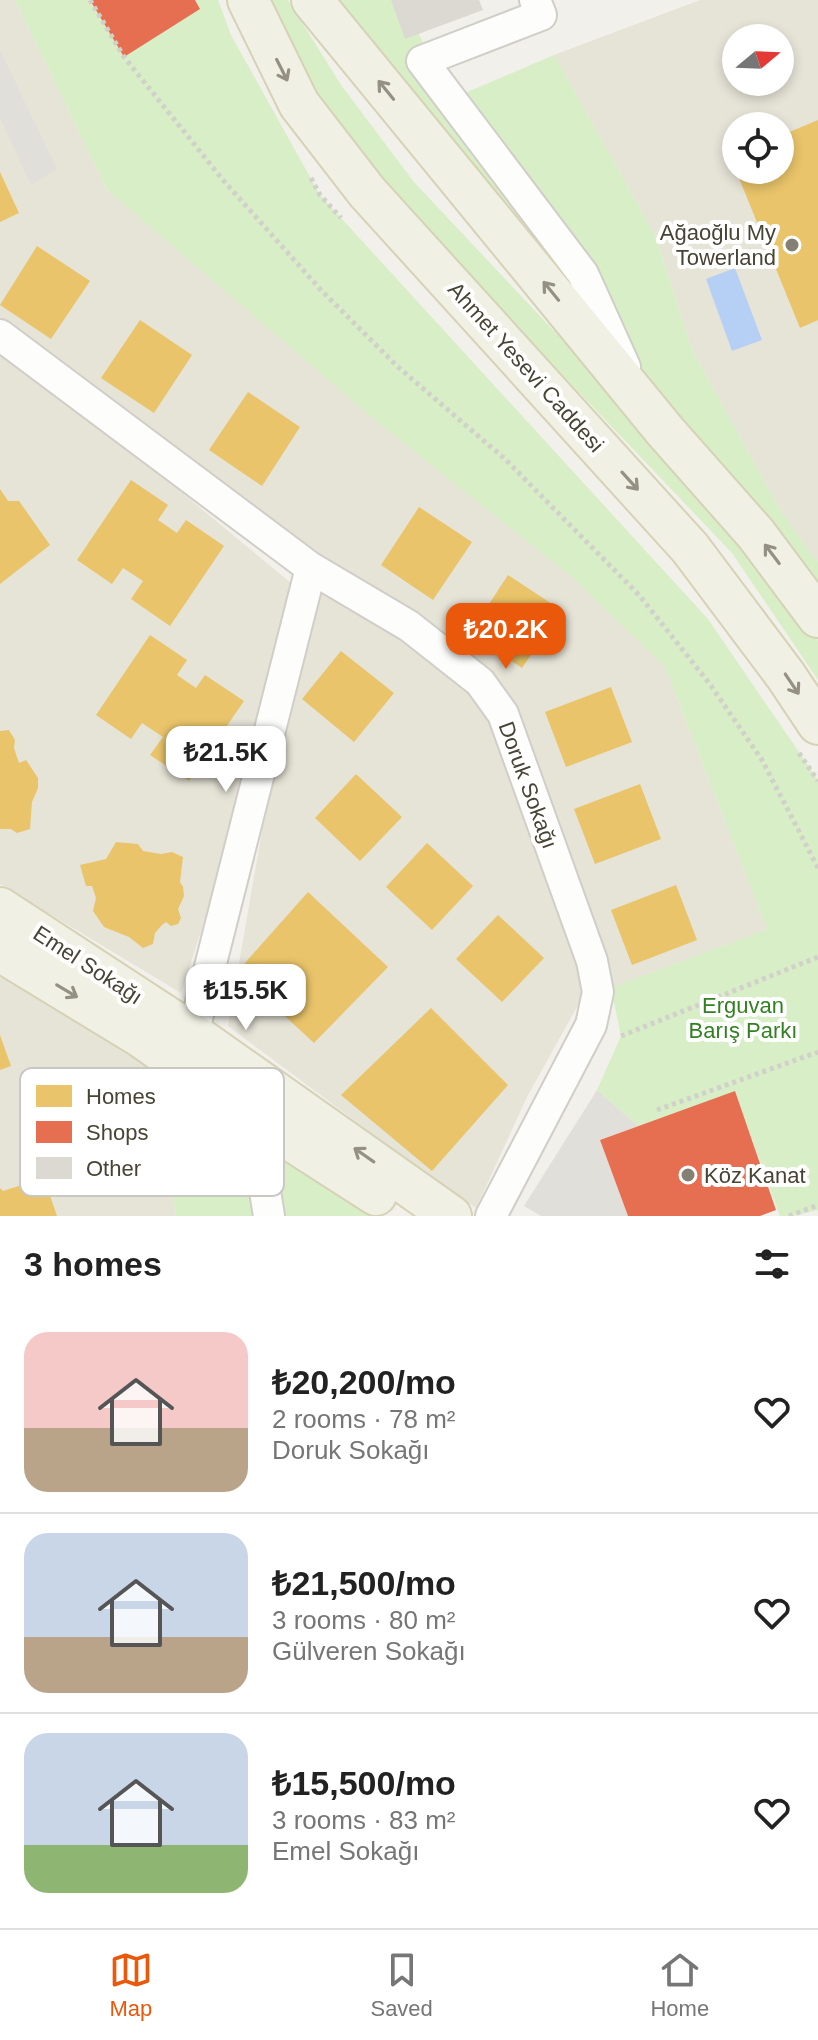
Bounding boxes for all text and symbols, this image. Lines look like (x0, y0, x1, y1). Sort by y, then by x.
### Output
north arrow (722, 24, 794, 96)
map controls (722, 24, 794, 184)
one-way arrow (275, 57, 290, 81)
one-way arrow (377, 80, 394, 101)
button: locate (722, 112, 794, 184)
place label: Ağaoğlu My Towerland (660, 220, 776, 270)
marker: Ağaoğlu My Towerland (783, 236, 801, 254)
street label: Ahmet Yesevi Caddesi (443, 277, 609, 457)
one-way arrow (542, 281, 560, 302)
one-way arrow (620, 471, 638, 491)
one-way arrow (763, 544, 780, 566)
pin: ₺20.2K (441, 603, 571, 671)
text: ₺20.2K (464, 614, 548, 644)
one-way arrow (784, 673, 800, 695)
street label: Doruk Sokağı (493, 718, 563, 852)
pin: ₺21.5K (161, 726, 291, 794)
text: ₺21.5K (184, 737, 268, 767)
street label: Emel Sokağı (29, 921, 147, 1009)
pin: ₺15.5K (181, 964, 311, 1032)
text: ₺15.5K (204, 975, 288, 1005)
one-way arrow (55, 984, 78, 1000)
park label: Erguvan Barış Parkı (689, 993, 797, 1043)
legend (20, 1068, 284, 1196)
text: Homes (86, 1084, 156, 1109)
text: Shops (86, 1120, 148, 1145)
one-way arrow (354, 1147, 375, 1164)
text: Other (86, 1156, 141, 1181)
place label: Köz Kanat (704, 1163, 806, 1188)
marker: Köz Kanat (679, 1166, 697, 1184)
icon: filters (750, 1242, 794, 1286)
text: 3 homes (24, 1245, 162, 1283)
text: ₺20,200/mo (272, 1363, 456, 1401)
icon: home (88, 1364, 184, 1460)
icon: heart (750, 1390, 794, 1434)
text: 2 rooms · 78 m² (272, 1404, 456, 1434)
text: Doruk Sokağı (272, 1435, 430, 1465)
text: ₺21,500/mo (272, 1564, 456, 1602)
icon: home (88, 1565, 184, 1661)
icon: heart (750, 1591, 794, 1635)
text: 3 rooms · 80 m² (272, 1605, 456, 1635)
text: Gülveren Sokağı (272, 1636, 466, 1666)
text: ₺15,500/mo (272, 1764, 456, 1802)
icon: home (88, 1765, 184, 1861)
icon: heart (750, 1791, 794, 1835)
text: 3 rooms · 83 m² (272, 1805, 456, 1835)
text: Emel Sokağı (272, 1836, 419, 1866)
tab: Map (109, 1948, 153, 2022)
tab: Saved (370, 1948, 433, 2022)
tab: Home (650, 1948, 709, 2022)

